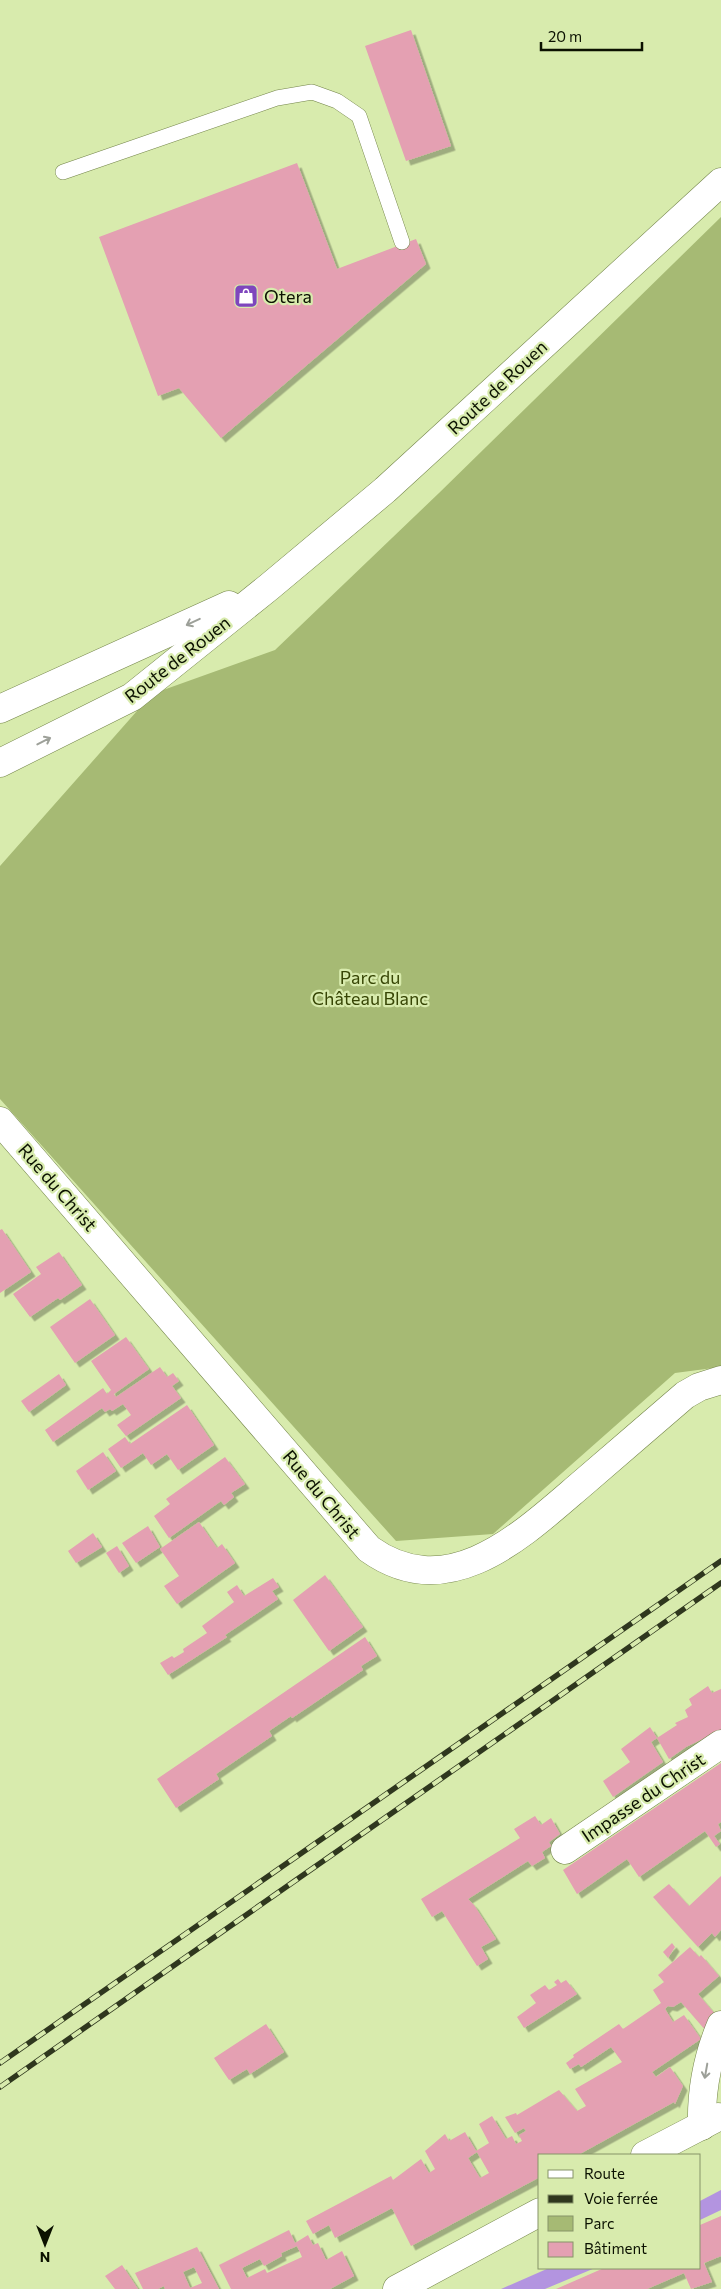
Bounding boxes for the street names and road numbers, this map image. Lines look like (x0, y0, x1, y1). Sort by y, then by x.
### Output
street label: Route de Rouen (443, 335, 551, 439)
street label: Route de Rouen (120, 611, 234, 707)
street label: Rue du Christ (14, 1139, 102, 1235)
street label: Rue du Christ (279, 1445, 365, 1543)
street label: Impasse du Christ (577, 1748, 709, 1846)

